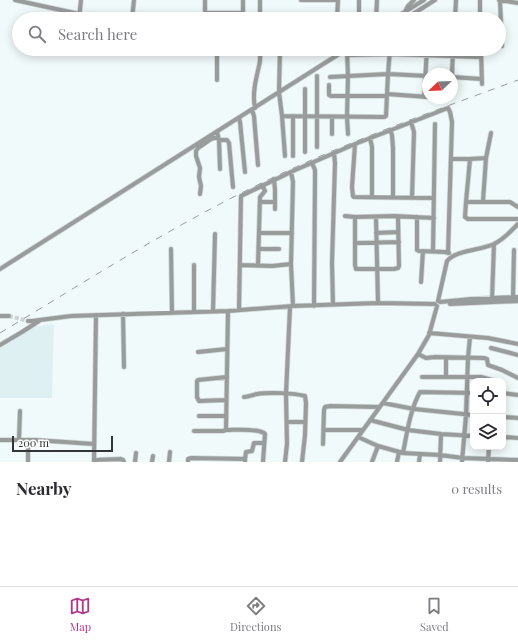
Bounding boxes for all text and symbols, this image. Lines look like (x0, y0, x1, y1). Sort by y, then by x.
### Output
search box (12, 12, 506, 56)
icon: search (26, 23, 48, 45)
text: Search here (58, 24, 137, 44)
north arrow (422, 68, 458, 104)
map controls (470, 378, 506, 450)
button: locate (470, 378, 506, 414)
button: layers (470, 414, 506, 450)
scale bar (12, 434, 113, 453)
text: 200 m (18, 435, 49, 450)
text: Nearby (16, 477, 71, 499)
text: 0 results (451, 480, 502, 497)
tab: Map (69, 595, 91, 634)
tab: Directions (230, 595, 281, 634)
tab: Saved (420, 595, 449, 634)

